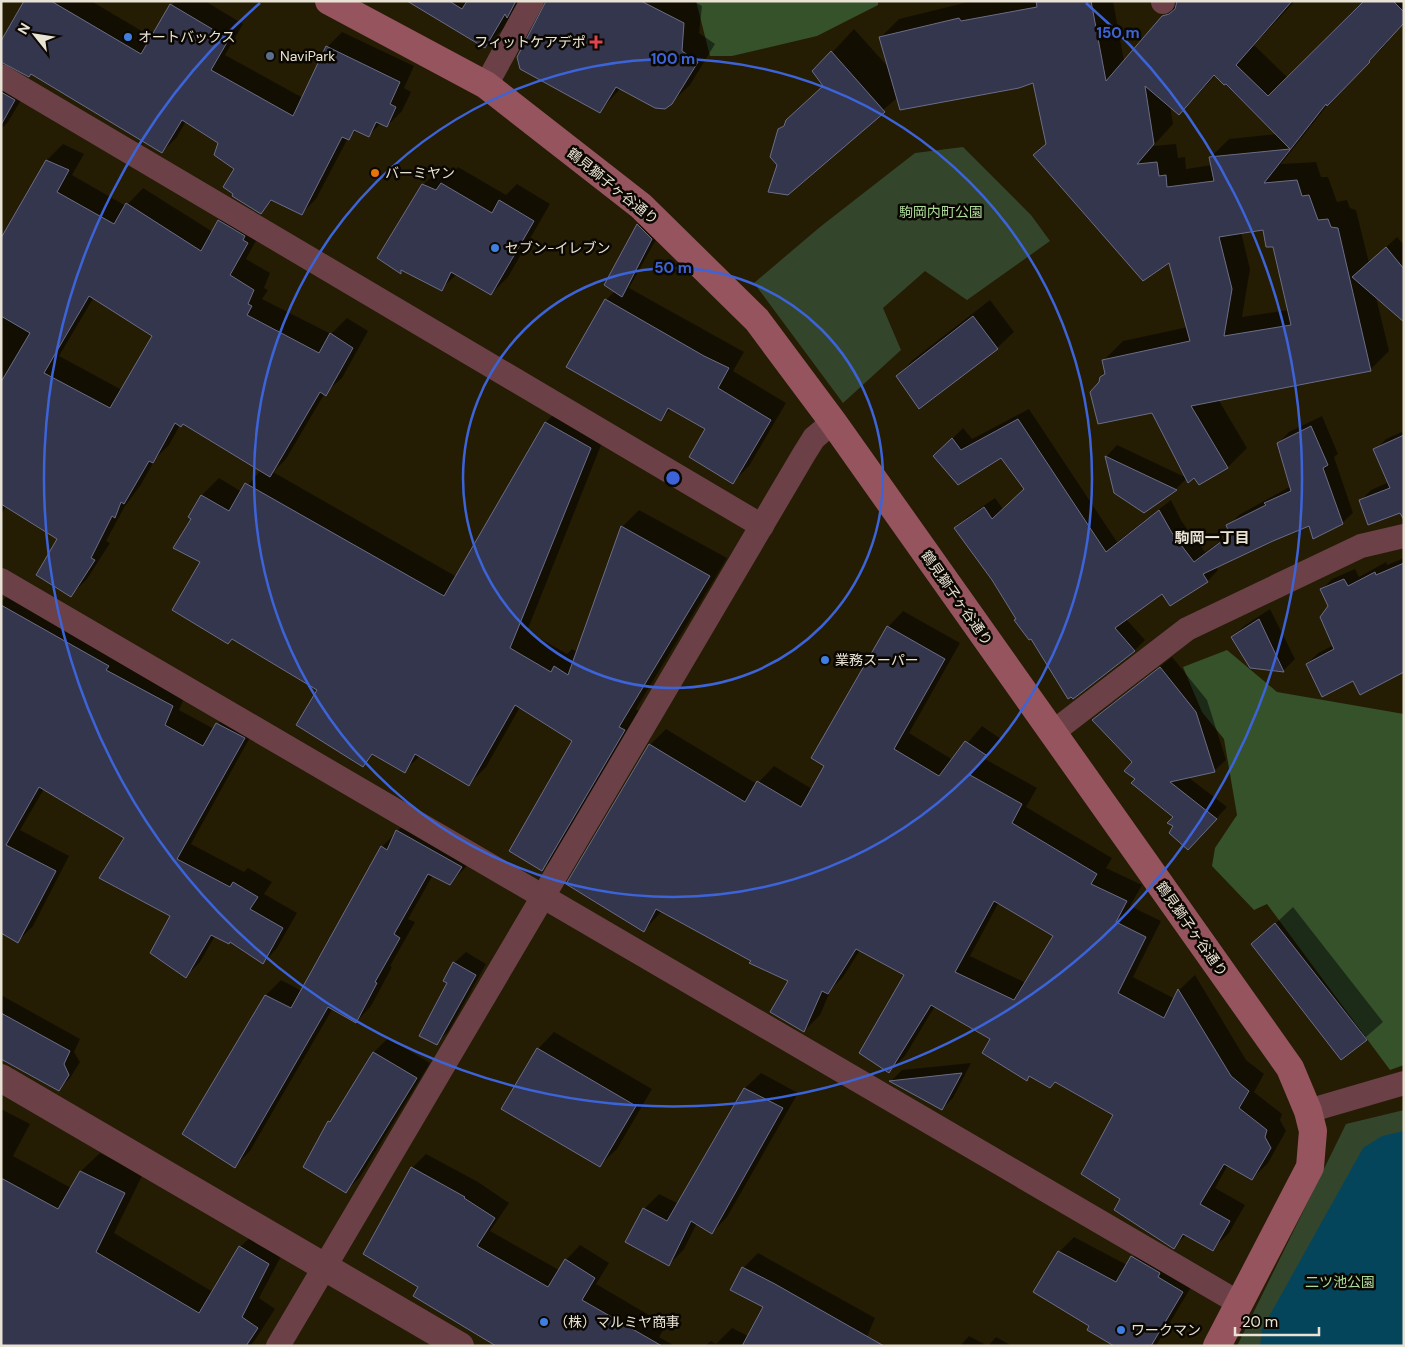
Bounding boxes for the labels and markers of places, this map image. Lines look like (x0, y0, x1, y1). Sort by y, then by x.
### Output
place label: オートバックス (138, 28, 236, 46)
marker: オートバックス (122, 31, 134, 43)
place label: フィットケアデポ (474, 33, 586, 51)
marker: フィットケアデポ (590, 36, 602, 48)
place label: NaviPark (280, 47, 335, 65)
marker: NaviPark (264, 50, 276, 62)
place label: バーミヤン (385, 164, 455, 182)
marker: バーミヤン (369, 167, 381, 179)
place label: セブン-イレブン (505, 239, 611, 257)
marker: セブン-イレブン (489, 242, 501, 254)
centre of rings (664, 469, 682, 487)
place label: 業務スーパー (835, 651, 919, 669)
marker: 業務スーパー (819, 654, 831, 666)
place label: （株）マルミヤ商事 (554, 1313, 680, 1331)
marker: （株）マルミヤ商事 (538, 1316, 550, 1328)
place label: ワークマン (1131, 1321, 1201, 1339)
marker: ワークマン (1115, 1324, 1127, 1336)

